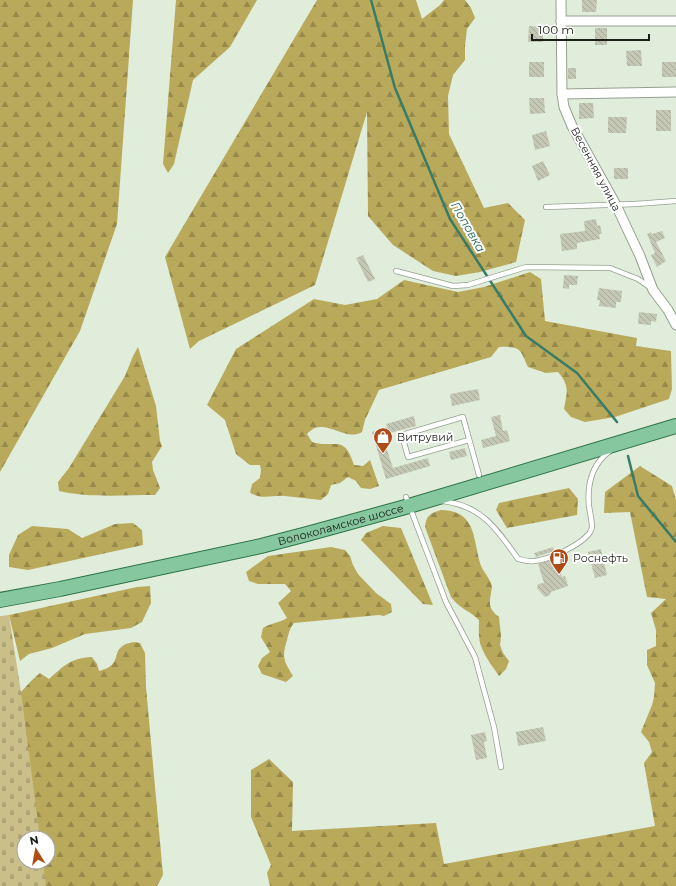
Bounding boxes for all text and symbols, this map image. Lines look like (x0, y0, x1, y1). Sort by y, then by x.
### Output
scale bar (532, 16, 649, 42)
text: 100 m (538, 22, 574, 37)
street label: Весенняя улица (568, 125, 624, 213)
water label: Поповка (448, 199, 489, 255)
shop icon: Витрувий (372, 426, 394, 454)
place label: Витрувий (397, 430, 453, 444)
street label: Волоколамское шоссе (276, 501, 405, 548)
fuel station icon: Роснефть (548, 547, 570, 575)
place label: Роснефть (573, 551, 628, 565)
north arrow (16, 830, 56, 870)
text: N (28, 832, 40, 848)

